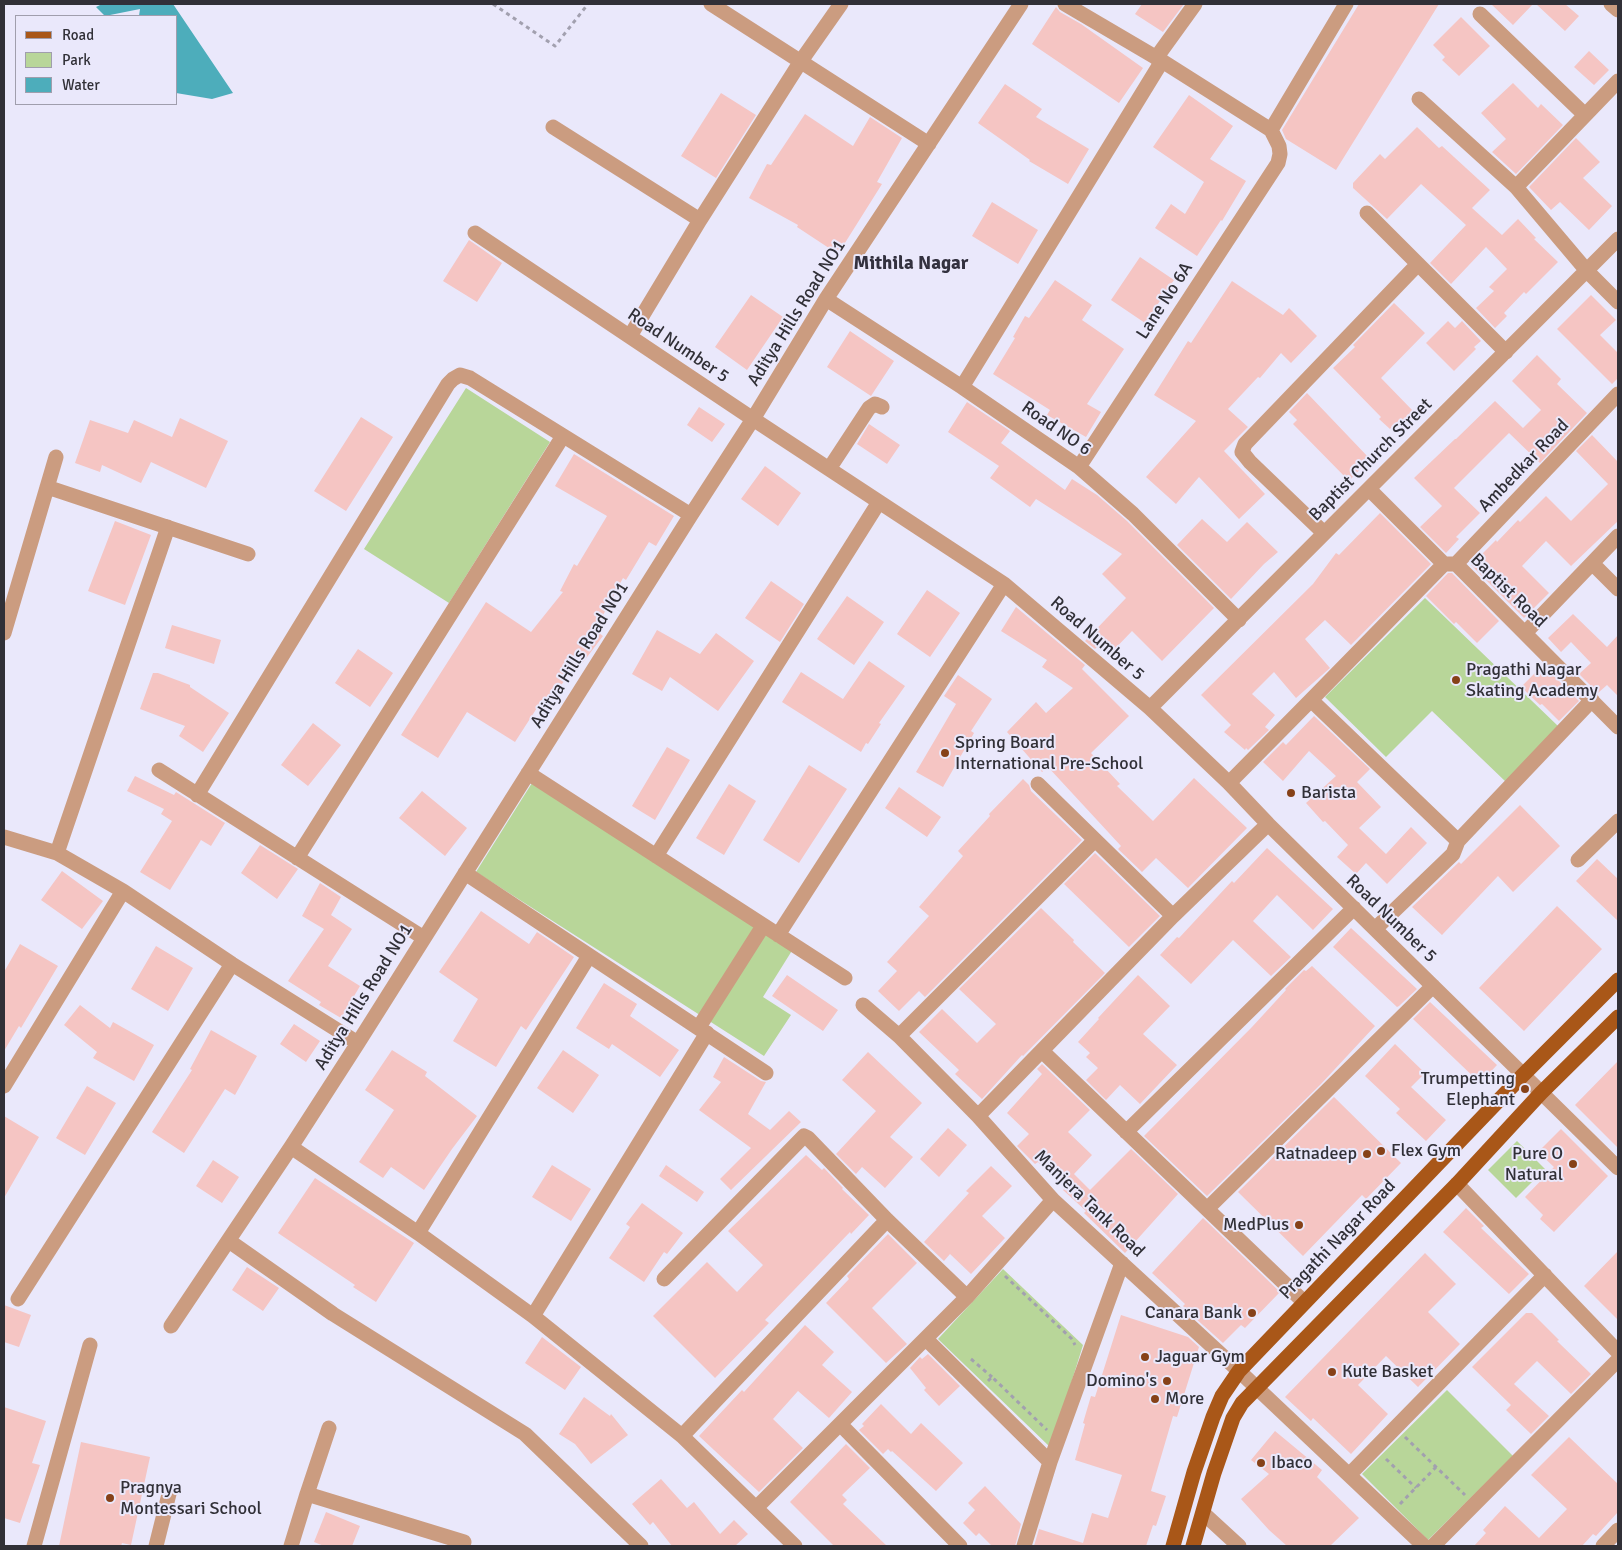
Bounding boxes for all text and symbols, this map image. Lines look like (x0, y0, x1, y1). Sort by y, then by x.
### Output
legend (15, 15, 178, 105)
text: Road (62, 26, 94, 44)
text: Park (62, 51, 91, 69)
text: Water (62, 76, 100, 94)
street label: Aditya Hills Road NO1 (743, 236, 851, 390)
district label: Mithila Nagar (854, 253, 968, 275)
street label: Lane No 6A (1132, 258, 1198, 344)
street label: Road Number 5 (623, 304, 733, 388)
street label: Baptist Church Street (1305, 394, 1437, 526)
street label: Road NO 6 (1017, 397, 1095, 461)
street label: Ambedkar Road (1474, 415, 1574, 517)
street label: Baptist Road (1465, 549, 1551, 633)
street label: Aditya Hills Road NO1 (526, 578, 634, 732)
street label: Road Number 5 (1045, 592, 1149, 686)
place label: Pragathi Nagar Skating Academy (1466, 659, 1598, 702)
marker: Pragathi Nagar Skating Academy (1450, 674, 1462, 686)
place label: Spring Board International Pre-School (955, 732, 1143, 774)
marker: Spring Board International Pre-School (939, 747, 951, 759)
place label: Barista (1301, 782, 1356, 804)
marker: Barista (1285, 787, 1297, 799)
street label: Road Number 5 (1341, 870, 1441, 968)
street label: Aditya Hills Road NO1 (310, 920, 418, 1074)
place label: Trumpetting Elephant (1421, 1068, 1515, 1110)
marker: Trumpetting Elephant (1519, 1083, 1531, 1095)
place label: Flex Gym (1391, 1140, 1461, 1162)
place label: Ratnadeep (1275, 1143, 1357, 1165)
place label: Pure O Natural (1505, 1143, 1563, 1186)
marker: Flex Gym (1375, 1145, 1387, 1157)
street label: Manjera Tank Road (1029, 1146, 1149, 1262)
marker: Ratnadeep (1361, 1148, 1373, 1160)
marker: Pure O Natural (1567, 1158, 1579, 1170)
street label: Pragathi Nagar Road (1275, 1176, 1401, 1304)
place label: MedPlus (1223, 1214, 1289, 1236)
marker: MedPlus (1293, 1219, 1305, 1231)
place label: Canara Bank (1145, 1302, 1242, 1324)
marker: Canara Bank (1246, 1307, 1258, 1319)
place label: Jaguar Gym (1155, 1346, 1245, 1368)
marker: Jaguar Gym (1139, 1351, 1151, 1363)
place label: Kute Basket (1342, 1361, 1433, 1383)
marker: Kute Basket (1326, 1366, 1338, 1378)
place label: Domino's (1086, 1370, 1157, 1392)
marker: Domino's (1161, 1375, 1173, 1387)
place label: More (1165, 1388, 1204, 1410)
marker: More (1149, 1393, 1161, 1405)
place label: Ibaco (1271, 1452, 1313, 1474)
marker: Ibaco (1255, 1457, 1267, 1469)
place label: Pragnya Montessari School (120, 1477, 262, 1520)
marker: Pragnya Montessari School (104, 1492, 116, 1504)

